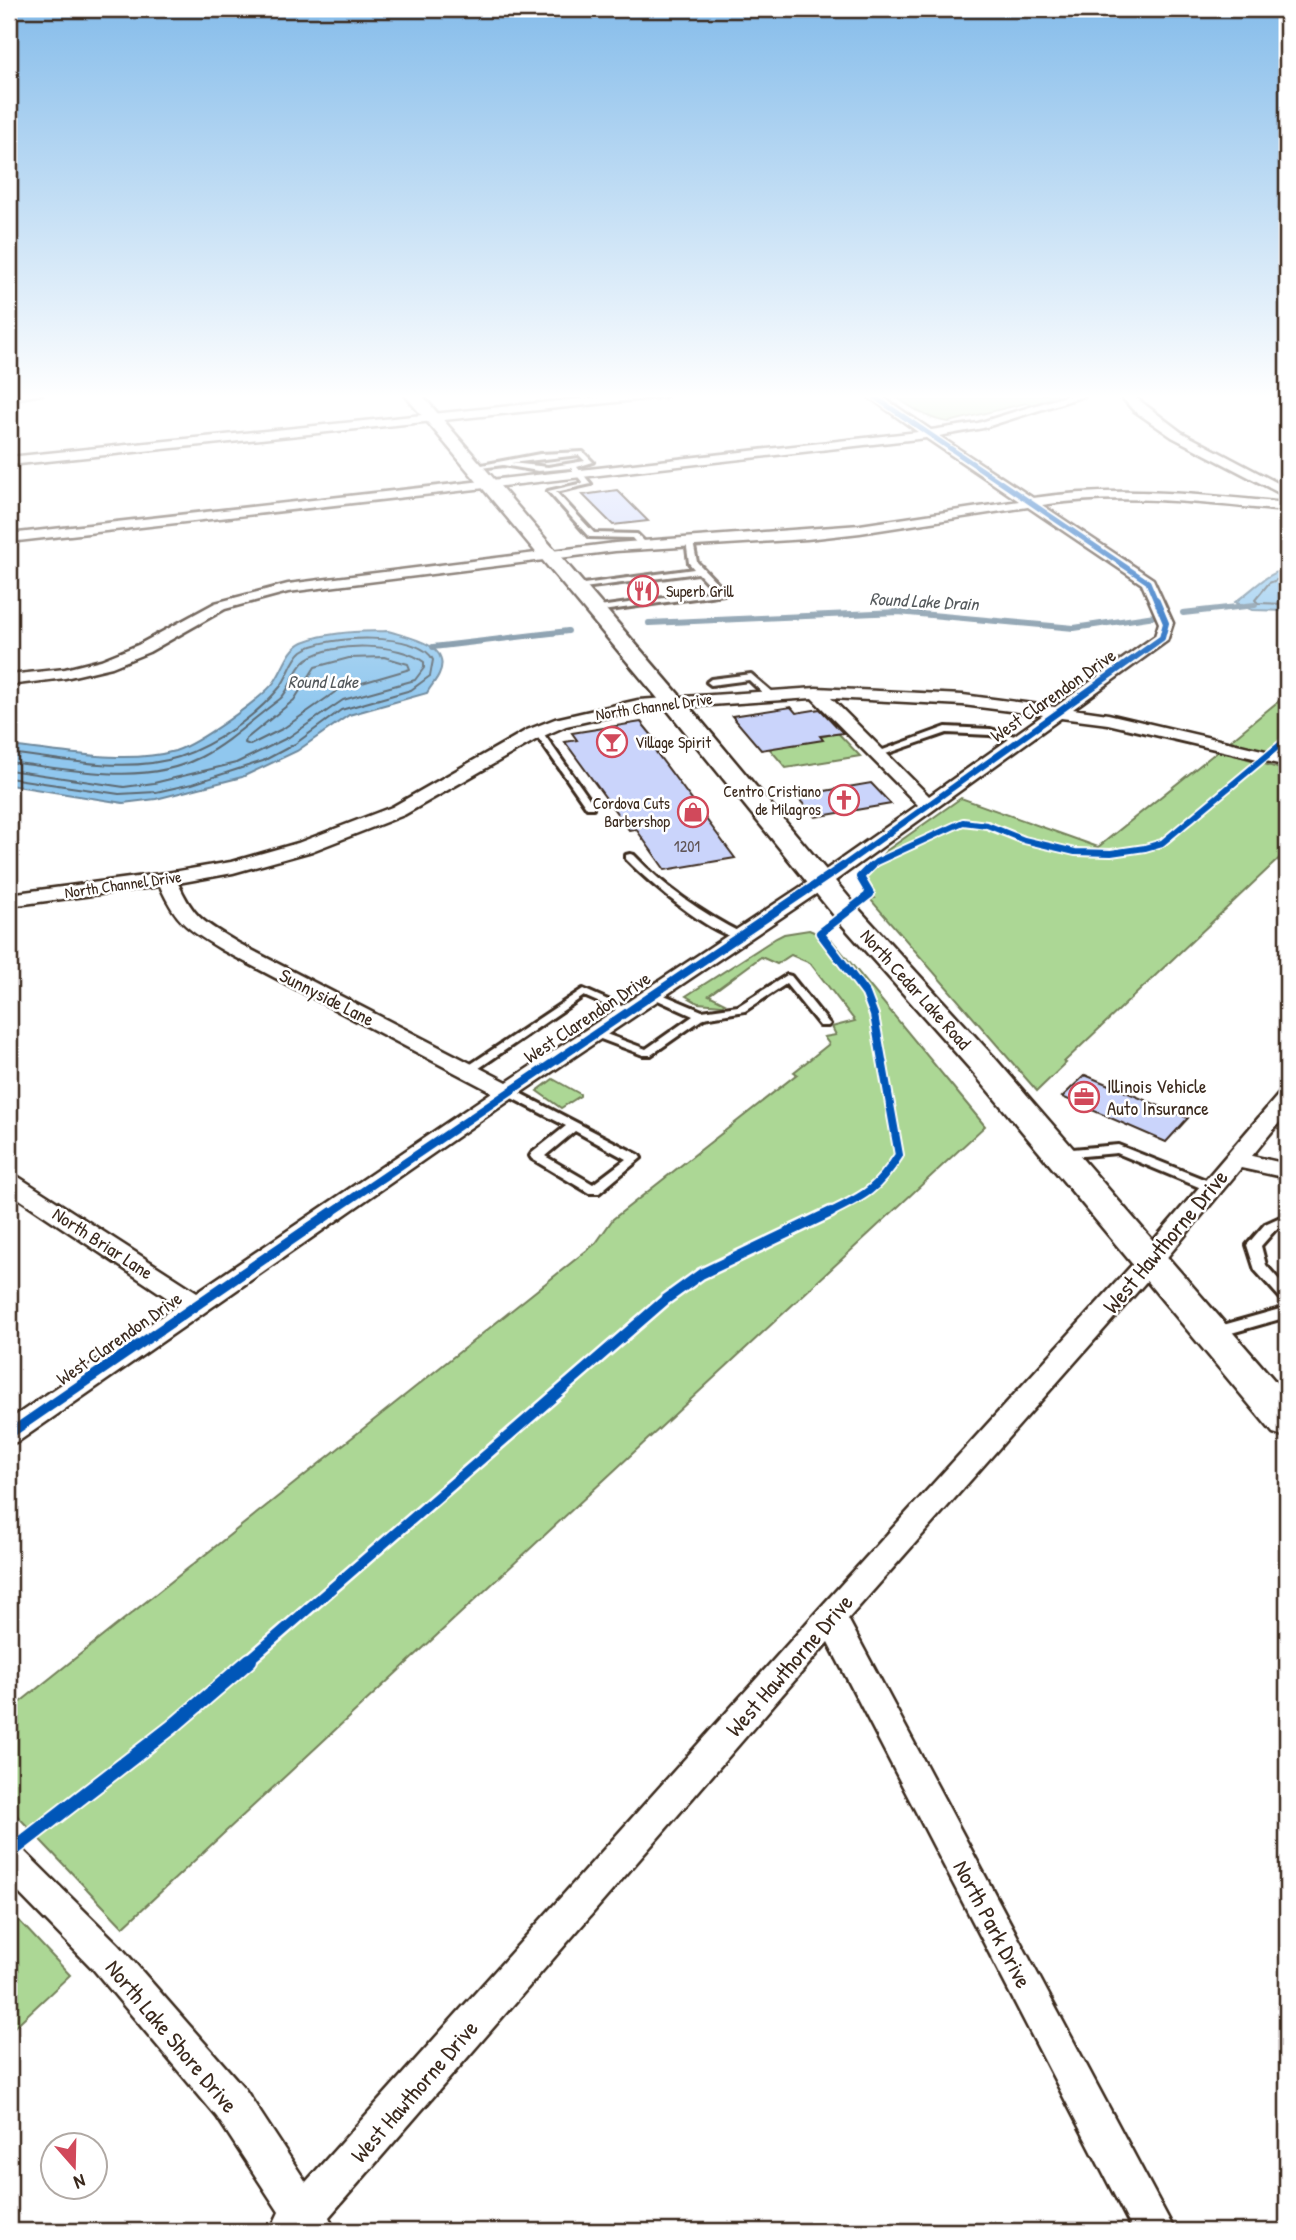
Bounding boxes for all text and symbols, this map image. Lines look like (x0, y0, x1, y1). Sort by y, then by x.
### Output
restaurant icon: Superb Grill (626, 574, 660, 608)
place label: Superb Grill (666, 580, 734, 602)
water label: Round Lake Drain (869, 586, 981, 616)
street label: West Clarendon Drive (985, 642, 1121, 748)
water label: Round Lake (288, 669, 359, 694)
street label: North Channel Drive (594, 687, 714, 725)
bar icon: Village Spirit (595, 725, 629, 759)
place label: Village Spirit (635, 731, 711, 753)
place label: Centro Cristiano de Milagros (723, 780, 822, 820)
church icon: Centro Cristiano de Milagros (827, 783, 861, 817)
place label: Cordova Cuts Barbershop (593, 792, 670, 832)
shop icon: Cordova Cuts Barbershop (676, 795, 710, 829)
house number: 1201 (674, 835, 700, 857)
street label: North Channel Drive (63, 865, 183, 903)
street label: North Cedar Lake Road (855, 923, 978, 1055)
street label: Sunnyside Lane (275, 962, 379, 1032)
street label: West Clarendon Drive (519, 965, 656, 1069)
place label: Illinois Vehicle Auto Insurance (1107, 1073, 1209, 1121)
office icon: Illinois Vehicle Auto Insurance (1067, 1080, 1101, 1114)
street label: West Hawthorne Drive (1095, 1162, 1235, 1320)
street label: North Briar Lane (48, 1201, 159, 1285)
street label: West Clarendon Drive (51, 1285, 187, 1391)
street label: West Hawthorne Drive (718, 1587, 860, 1743)
street label: North Park Drive (946, 1855, 1040, 1993)
street label: North Lake Shore Drive (99, 1953, 245, 2119)
street label: West Hawthorne Drive (343, 2013, 485, 2169)
north arrow (38, 2132, 108, 2202)
text: N (71, 2168, 89, 2196)

